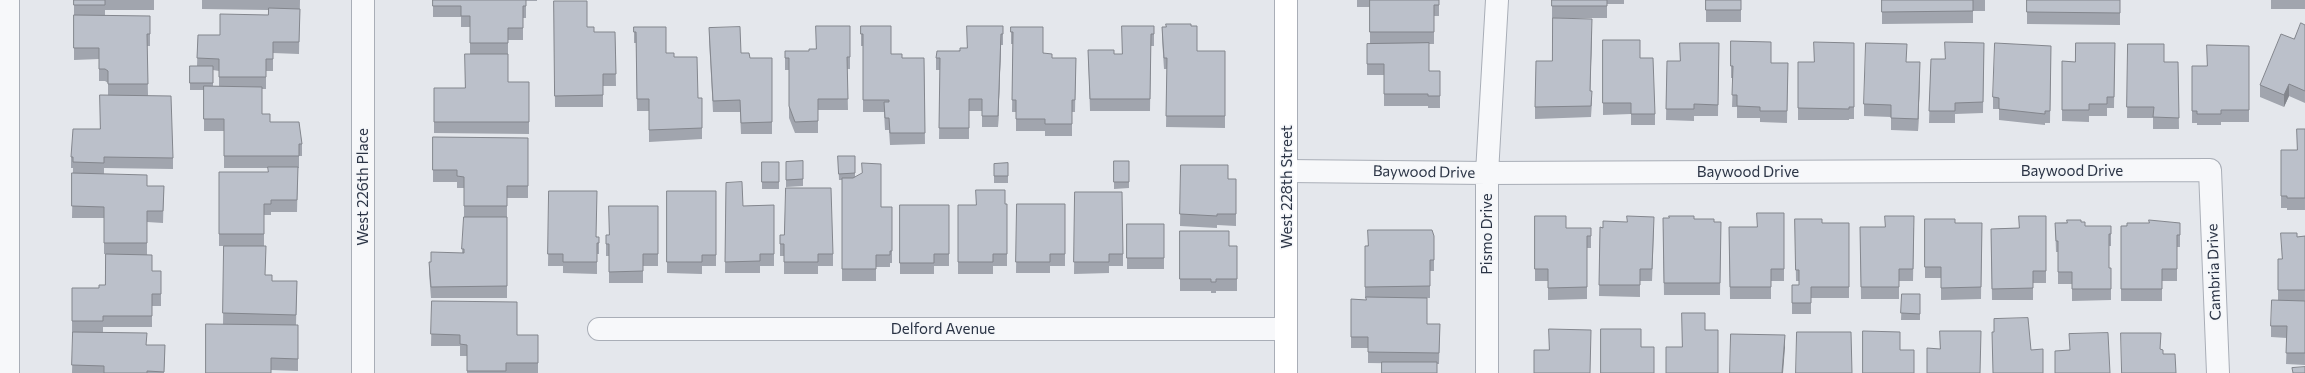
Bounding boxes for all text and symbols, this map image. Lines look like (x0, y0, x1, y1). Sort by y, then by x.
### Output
street label: West 228th Street (1278, 125, 1296, 249)
street label: West 226th Place (354, 128, 372, 246)
street label: Baywood Drive (1373, 162, 1475, 182)
street label: Baywood Drive (2021, 162, 2123, 180)
street label: Baywood Drive (1697, 163, 1799, 181)
street label: Pismo Drive (1478, 193, 1496, 275)
street label: Cambria Drive (2203, 223, 2225, 321)
street label: Delford Avenue (891, 320, 995, 338)

